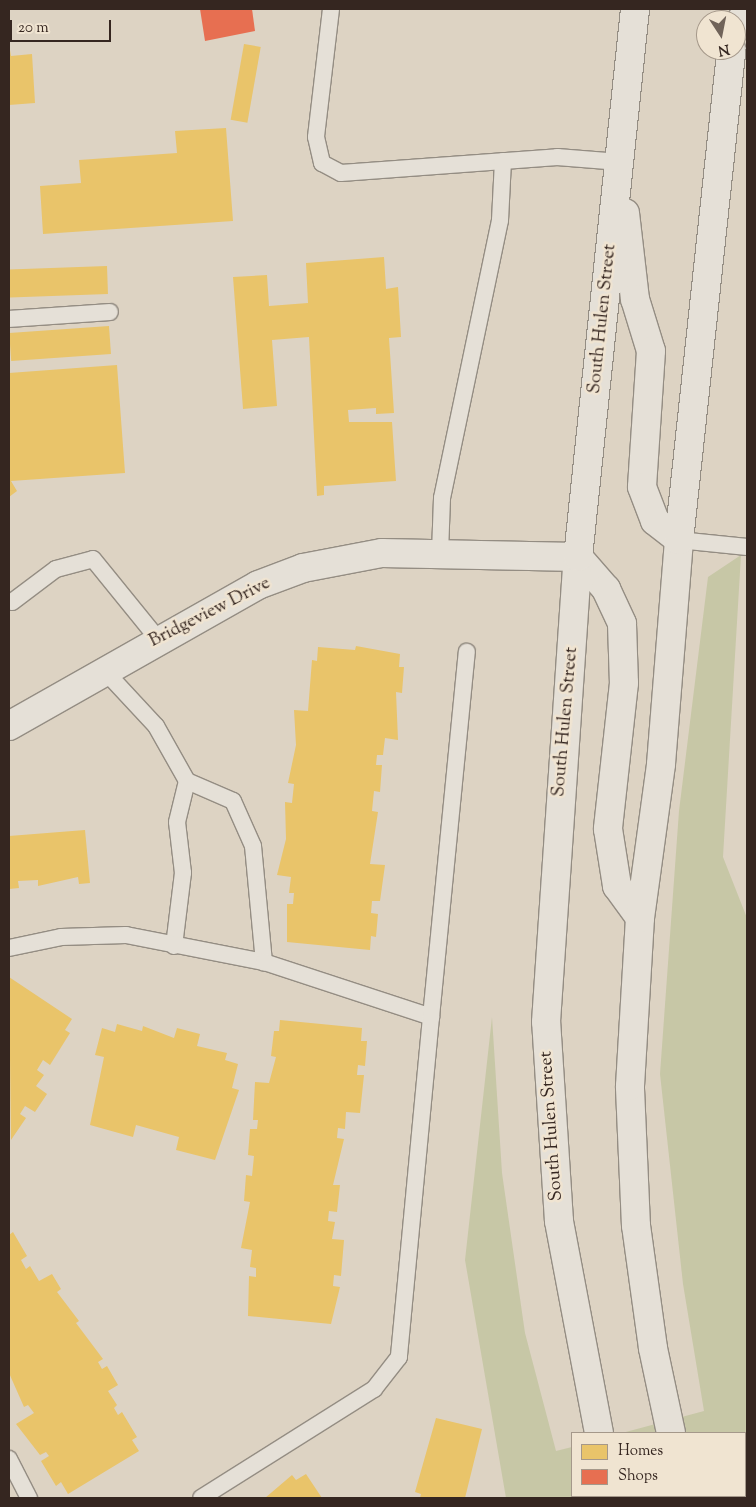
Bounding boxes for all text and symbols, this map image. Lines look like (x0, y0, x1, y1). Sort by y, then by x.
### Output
scale bar (12, 10, 114, 42)
north arrow (696, 10, 746, 60)
text: 20 m (18, 18, 49, 39)
text: N (716, 38, 731, 60)
street label: South Hulen Street (584, 243, 622, 395)
street label: Bridgeview Drive (146, 573, 274, 653)
street label: South Hulen Street (549, 646, 583, 798)
street label: South Hulen Street (536, 1050, 568, 1202)
legend (571, 1432, 746, 1497)
text: Homes (618, 1441, 663, 1462)
text: Shops (618, 1466, 658, 1487)

